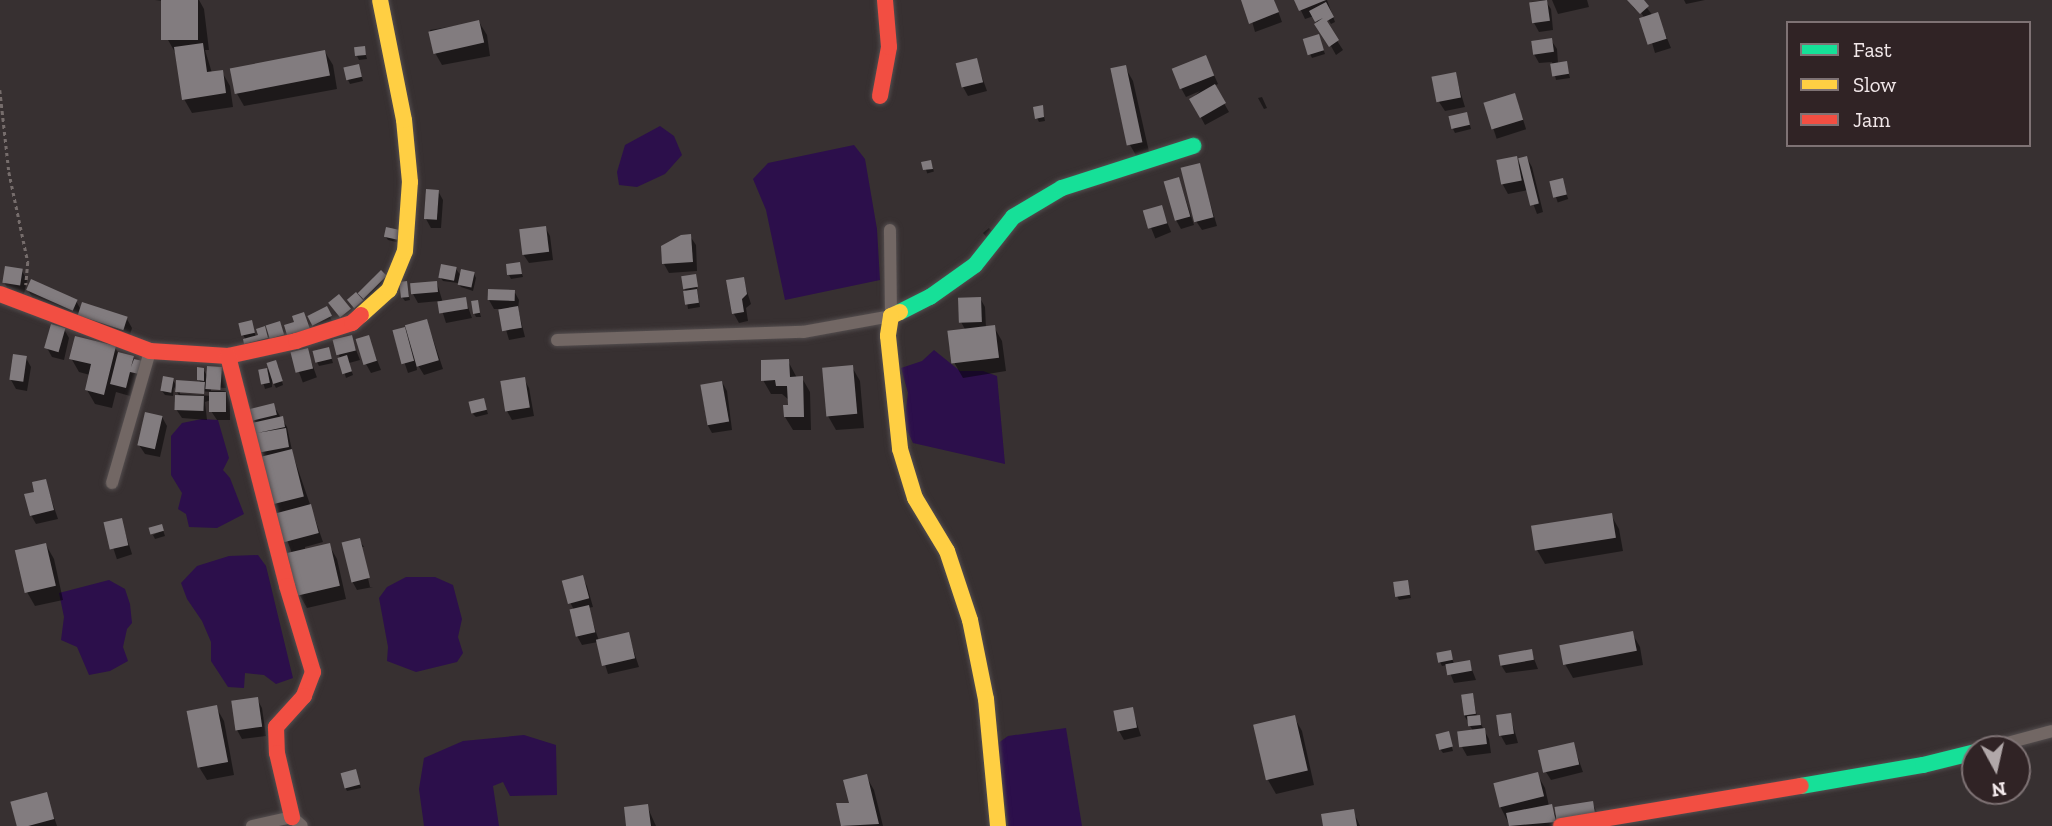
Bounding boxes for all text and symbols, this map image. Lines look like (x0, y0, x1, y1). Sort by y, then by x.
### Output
legend (1786, 21, 2031, 147)
text: Fast (1853, 37, 1892, 62)
text: Slow (1853, 72, 1896, 97)
text: Jam (1853, 107, 1890, 132)
north arrow (1961, 735, 2031, 805)
text: N (1990, 777, 2007, 802)

